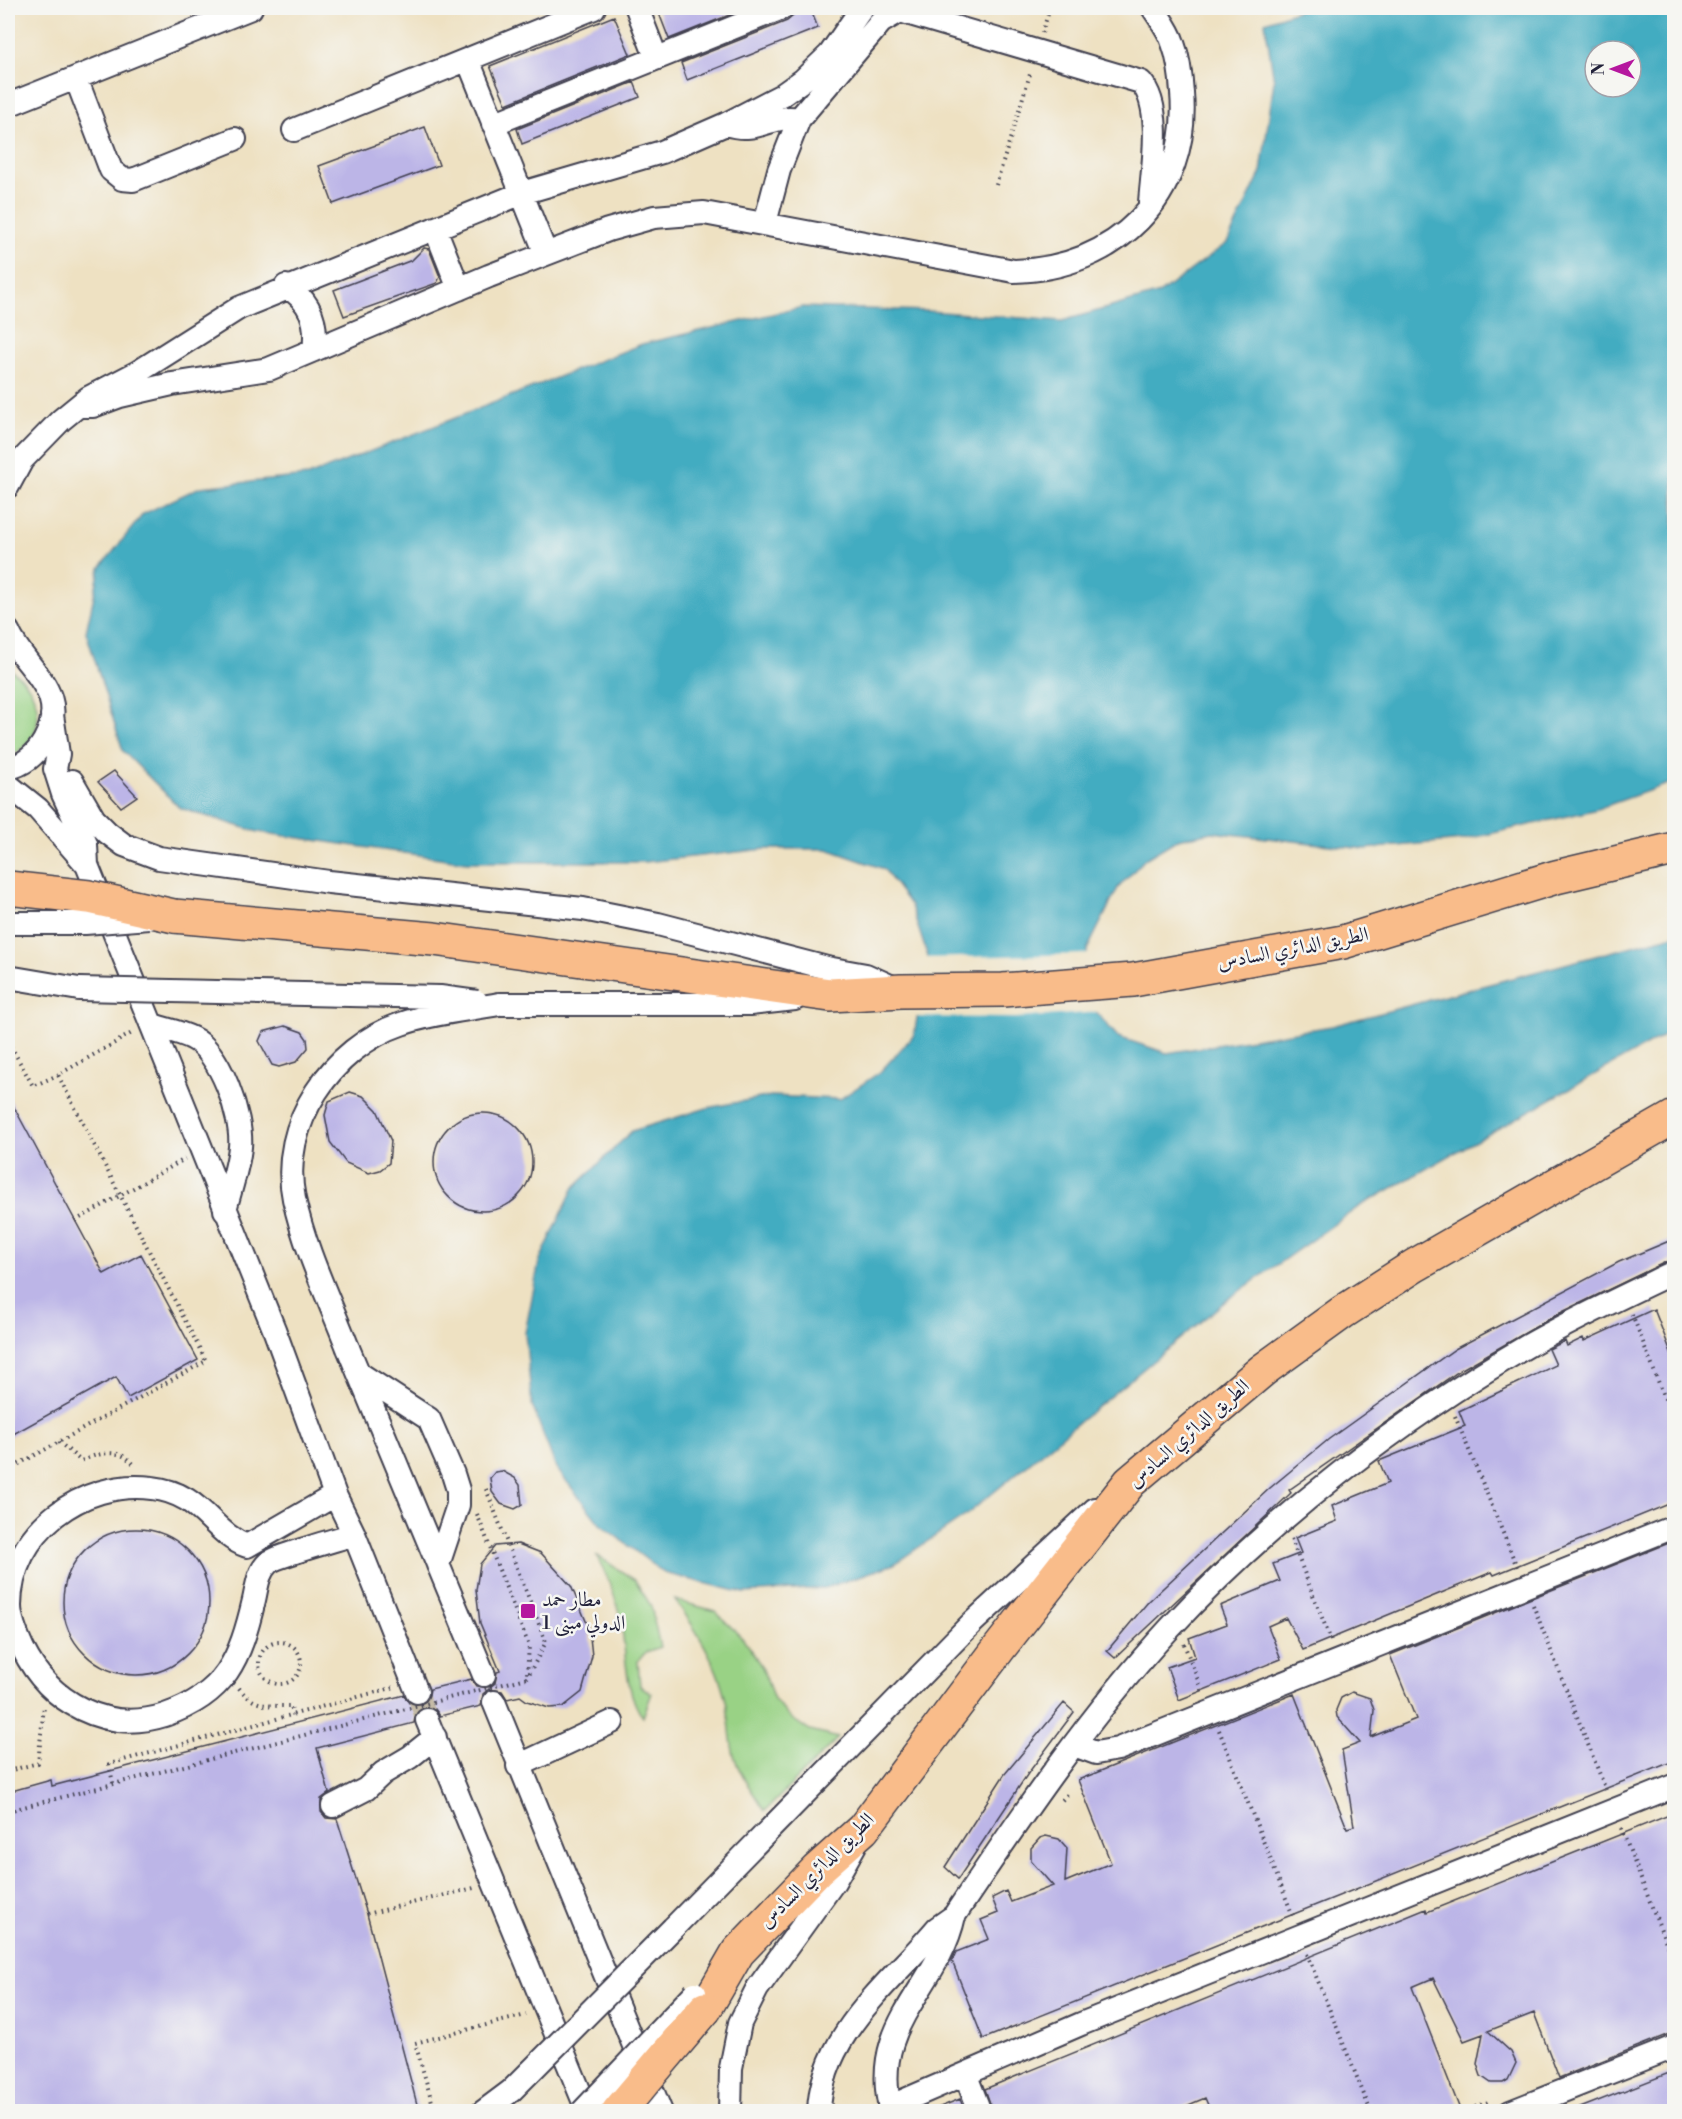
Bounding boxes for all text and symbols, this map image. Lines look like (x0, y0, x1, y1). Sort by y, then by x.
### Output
north arrow (1583, 39, 1643, 99)
text: N (1589, 62, 1609, 75)
street label: الطريق الدائري السادس (1215, 922, 1371, 978)
street label: الطريق الدائري السادس (1123, 1374, 1256, 1495)
place label: مطار حمد الدولي مبنى 1 (542, 1588, 625, 1638)
marker: مطار حمد الدولي مبنى 1 (519, 1602, 537, 1620)
street label: الطريق الدائري السادس (754, 1808, 881, 1935)

